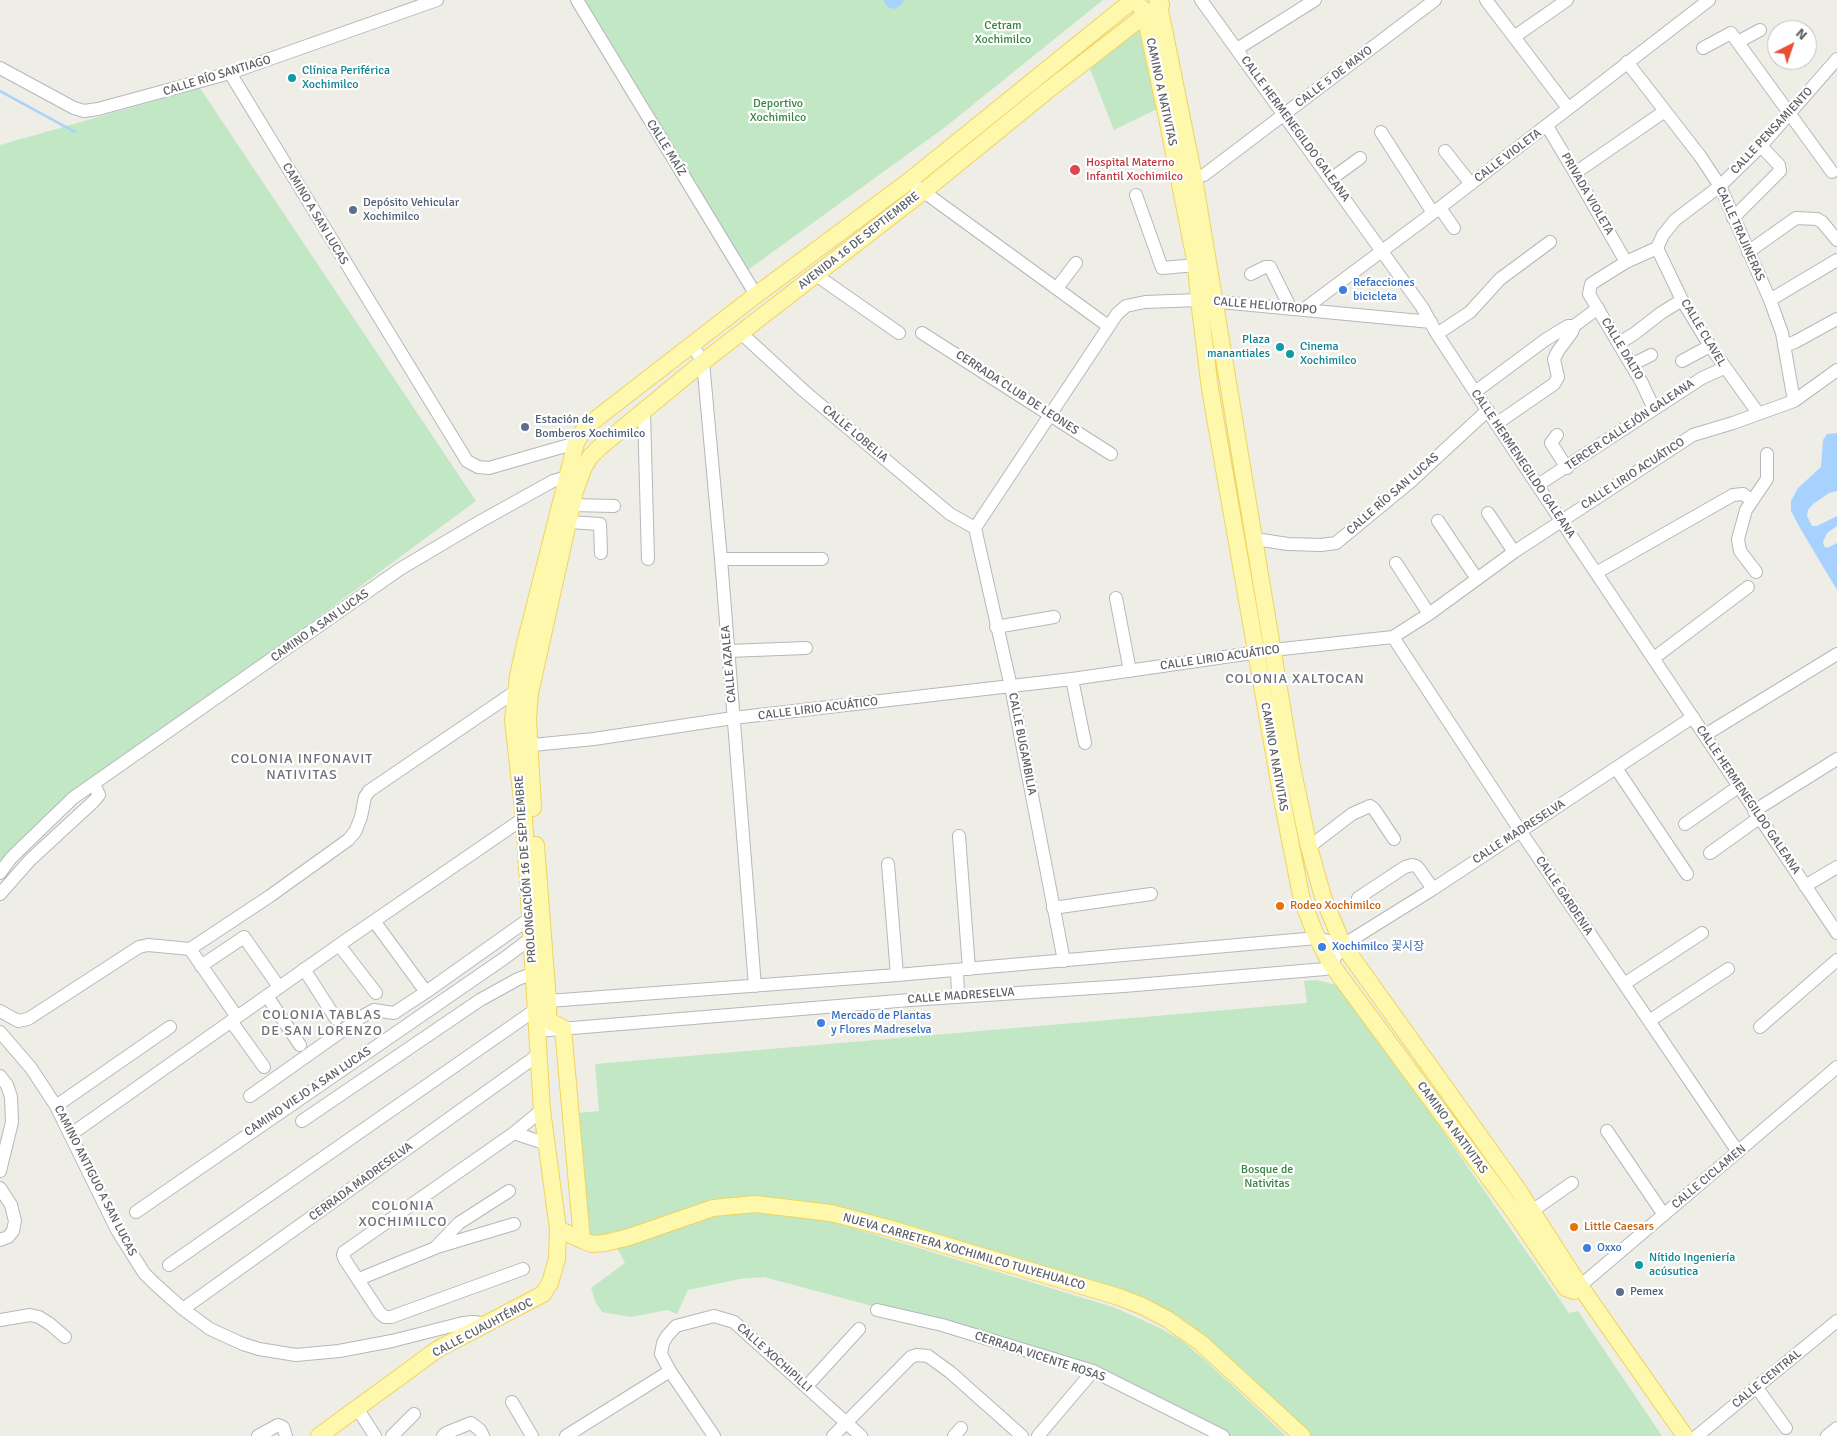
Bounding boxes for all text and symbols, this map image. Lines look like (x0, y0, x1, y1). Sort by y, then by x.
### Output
park label: Cetram Xochimilco (975, 19, 1031, 47)
north arrow (1767, 20, 1817, 70)
text: N (1792, 24, 1811, 44)
street label: CAMINO A NATIVITAS (1142, 37, 1180, 147)
street label: CALLE 5 DE MAYO (1293, 43, 1375, 111)
street label: CALLE RÍO SANTIAGO (161, 53, 273, 99)
street label: CALLE HERMENEGILDO GALEANA (1237, 53, 1353, 205)
place label: Clínica Periférica Xochimilco (302, 64, 390, 92)
marker: Clínica Periférica Xochimilco (286, 72, 298, 84)
street label: CALLE PENSAMIENTO (1728, 85, 1816, 177)
park label: Deportivo Xochimilco (750, 97, 806, 125)
street label: CALLE MAÍZ (643, 117, 689, 179)
street label: CALLE VIOLETA (1472, 126, 1544, 186)
street label: PRIVADA VIOLETA (1558, 150, 1616, 238)
place label: Hospital Materno Infantil Xochimilco (1086, 156, 1183, 184)
street label: CAMINO A SAN LUCAS (279, 160, 351, 268)
marker: Hospital Materno Infantil Xochimilco (1068, 163, 1082, 177)
street label: CALLE TRAJINERAS (1713, 184, 1767, 284)
street label: AVENIDA 16 DE SEPTIEMBRE (795, 189, 923, 293)
place label: Depósito Vehicular Xochimilco (363, 196, 459, 224)
marker: Depósito Vehicular Xochimilco (347, 204, 359, 216)
place label: Refacciones bicicleta (1353, 276, 1415, 304)
marker: Refacciones bicicleta (1337, 284, 1349, 296)
street label: CALLE HELIOTROPO (1213, 294, 1317, 318)
street label: CALLE CLAVEL (1677, 297, 1729, 369)
street label: CALLE DALTO (1598, 315, 1646, 383)
place label: Plaza manantiales (1207, 333, 1270, 361)
place label: Cinema Xochimilco (1300, 340, 1357, 368)
marker: Plaza manantiales (1274, 341, 1286, 353)
street label: CERRADA CLUB DE LEONES (953, 348, 1081, 438)
marker: Cinema Xochimilco (1284, 348, 1296, 360)
street label: TERCER CALLEJÓN GALEANA (1563, 377, 1697, 473)
street label: CALLE HERMENEGILDO GALEANA (1468, 387, 1578, 541)
street label: CALLE LOBELIA (819, 402, 891, 466)
place label: Estación de Bomberos Xochimilco (535, 413, 645, 441)
marker: Estación de Bomberos Xochimilco (519, 421, 531, 433)
street label: CALLE LIRIO ACUÁTICO (1579, 435, 1687, 513)
street label: CALLE RÍO SAN LUCAS (1344, 450, 1442, 538)
street label: CAMINO A SAN LUCAS (268, 587, 372, 665)
street label: CALLE AZALEA (718, 625, 740, 703)
street label: CALLE LIRIO ACUÁTICO (1159, 642, 1281, 674)
district label: COLONIA XALTOCAN (1223, 671, 1367, 687)
street label: CALLE BUGAMBILIA (1005, 692, 1039, 796)
street label: CALLE LIRIO ACUÁTICO (757, 695, 879, 723)
street label: CAMINO A NATIVITAS (1257, 701, 1291, 813)
street label: CALLE HERMENEGILDO GALEANA (1693, 723, 1803, 877)
district label: COLONIA INFONAVIT NATIVITAS (229, 751, 375, 784)
street label: PROLONGACIÓN 16 DE SEPTIEMBRE (512, 775, 540, 963)
street label: CALLE MADRESELVA (1470, 797, 1568, 867)
street label: CALLE GARDENIA (1532, 854, 1596, 938)
place label: Rodeo Xochimilco (1290, 899, 1381, 913)
marker: Rodeo Xochimilco (1274, 900, 1286, 912)
place label: Xochimilco 꽃시장 (1332, 940, 1424, 954)
marker: Xochimilco 꽃시장 (1316, 941, 1328, 953)
street label: CALLE MADRESELVA (907, 985, 1015, 1007)
district label: COLONIA TABLAS DE SAN LORENZO (259, 1007, 385, 1040)
place label: Mercado de Plantas y Flores Madreselva (831, 1009, 932, 1037)
marker: Mercado de Plantas y Flores Madreselva (815, 1017, 827, 1029)
street label: CAMINO VIEJO A SAN LUCAS (242, 1044, 374, 1140)
street label: CAMINO A NATIVITAS (1414, 1079, 1490, 1177)
street label: CAMINO ANTIGUO A SAN LUCAS (51, 1103, 139, 1259)
street label: CERRADA MADRESELVA (306, 1140, 416, 1224)
street label: CALLE CICLAMEN (1669, 1142, 1749, 1212)
park label: Bosque de Nativitas (1241, 1163, 1293, 1191)
district label: COLONIA XOCHIMILCO (357, 1198, 449, 1230)
street label: NUEVA CARRETERA XOCHIMILCO TULYEHUALCO (841, 1210, 1087, 1294)
place label: Little Caesars (1584, 1220, 1654, 1234)
marker: Little Caesars (1568, 1221, 1580, 1233)
place label: Oxxo (1597, 1241, 1622, 1255)
marker: Oxxo (1581, 1242, 1593, 1254)
place label: Nítido Ingeniería acúsutica (1649, 1251, 1735, 1279)
marker: Nítido Ingeniería acúsutica (1633, 1259, 1645, 1271)
place label: Pemex (1630, 1285, 1664, 1299)
marker: Pemex (1614, 1286, 1626, 1298)
street label: CALLE CUAUHTÉMOC (430, 1295, 536, 1361)
street label: CALLE XOCHIPILLI (734, 1321, 814, 1395)
street label: CERRADA VICENTE ROSAS (973, 1329, 1107, 1385)
street label: CALLE CENTRAL (1729, 1347, 1805, 1411)

